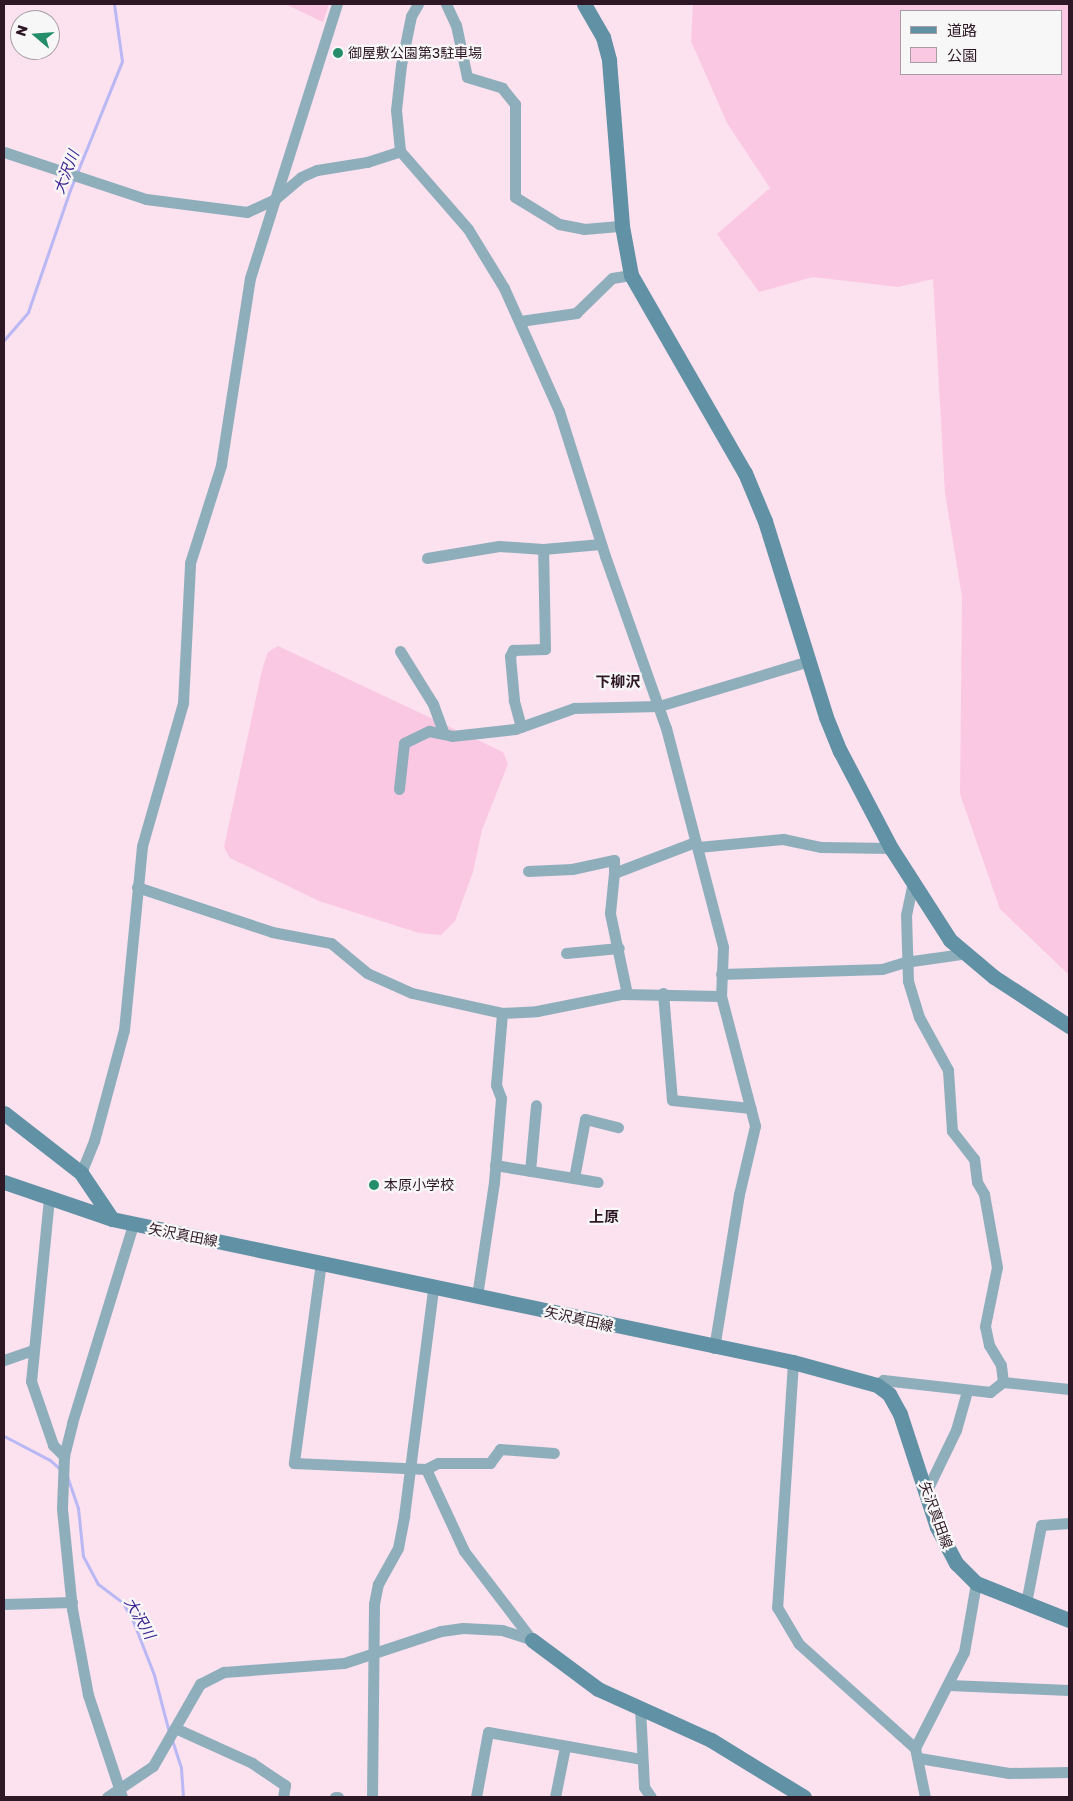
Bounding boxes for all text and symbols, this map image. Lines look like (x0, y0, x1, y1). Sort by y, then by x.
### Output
north arrow (10, 10, 60, 60)
legend (900, 10, 1063, 75)
text: 道路 (947, 21, 977, 39)
text: N (11, 23, 31, 38)
place label: 御屋敷公園第3駐車場 (348, 45, 482, 61)
text: 公園 (947, 46, 977, 64)
marker: 御屋敷公園第3駐車場 (332, 47, 344, 59)
water label: 大沢川 (50, 148, 82, 196)
district label: 下柳沢 (596, 673, 640, 691)
place label: 本原小学校 (384, 1177, 454, 1193)
marker: 本原小学校 (368, 1179, 380, 1191)
district label: 上原 (589, 1208, 619, 1226)
street label: 矢沢真田線 (147, 1220, 219, 1250)
street label: 矢沢真田線 (543, 1303, 615, 1335)
street label: 矢沢真田線 (916, 1479, 956, 1551)
water label: 大沢川 (121, 1594, 159, 1642)

